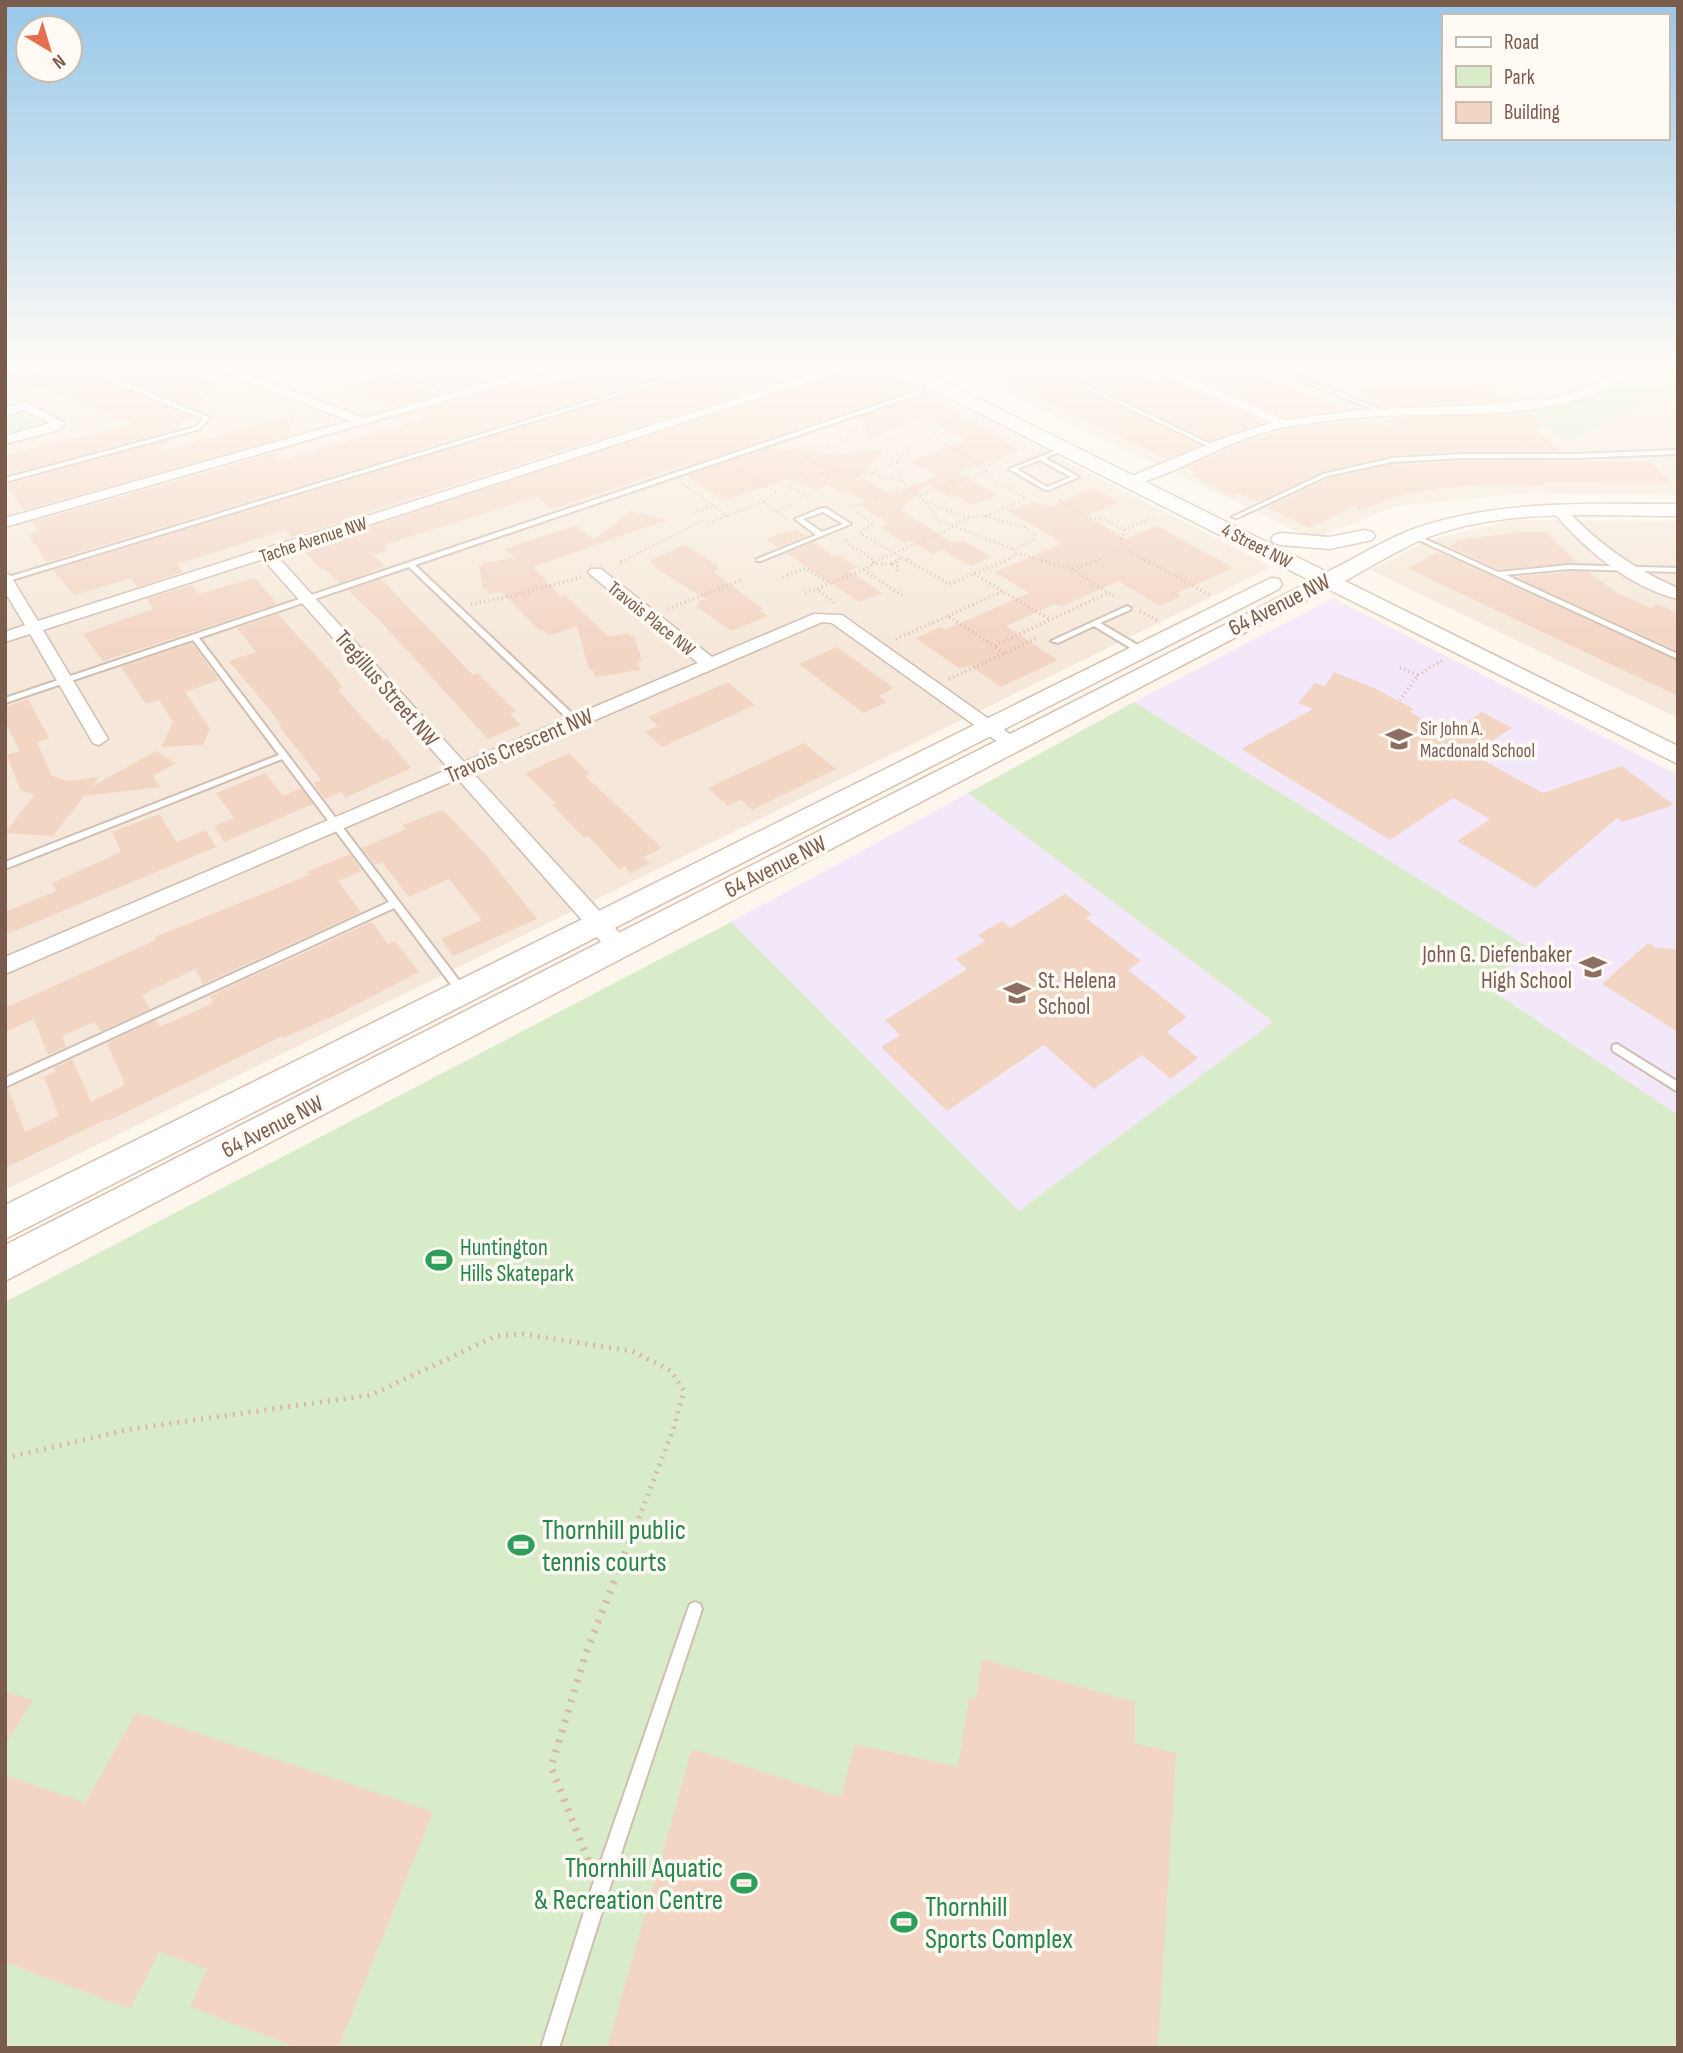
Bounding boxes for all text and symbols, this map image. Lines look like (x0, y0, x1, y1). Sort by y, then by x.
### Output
north arrow (14, 14, 84, 84)
legend (1442, 14, 1669, 140)
text: Road (1504, 30, 1539, 55)
text: N (47, 49, 70, 73)
text: Park (1504, 65, 1535, 90)
text: Building (1504, 100, 1560, 125)
street label: Tache Avenue NW (257, 512, 371, 569)
street label: 4 Street NW (1217, 519, 1296, 574)
street label: 64 Avenue NW (1224, 567, 1335, 642)
street label: Travois Place NW (603, 577, 700, 662)
street label: Tregillus Street NW (328, 625, 445, 753)
street label: Travois Crescent NW (441, 702, 597, 790)
place label: Sir John A. Macdonald School (1420, 718, 1535, 763)
school or university icon: Sir John A. Macdonald School (1384, 724, 1414, 754)
street label: 64 Avenue NW (720, 829, 831, 904)
place label: John G. Diefenbaker High School (1421, 941, 1572, 995)
school or university icon: John G. Diefenbaker High School (1578, 952, 1608, 982)
place label: St. Helena School (1038, 967, 1116, 1021)
school or university icon: St. Helena School (1002, 978, 1032, 1008)
street label: 64 Avenue NW (217, 1089, 328, 1164)
place label: Huntington Hills Skatepark (460, 1234, 574, 1288)
sports icon: Huntington Hills Skatepark (424, 1245, 454, 1275)
place label: Thornhill public tennis courts (542, 1514, 686, 1579)
sports icon: Thornhill public tennis courts (506, 1530, 536, 1560)
place label: Thornhill Aquatic & Recreation Centre (534, 1852, 723, 1917)
sports icon: Thornhill Aquatic & Recreation Centre (729, 1868, 759, 1898)
place label: Thornhill Sports Complex (925, 1891, 1073, 1956)
sports icon: Thornhill Sports Complex (889, 1907, 919, 1937)

